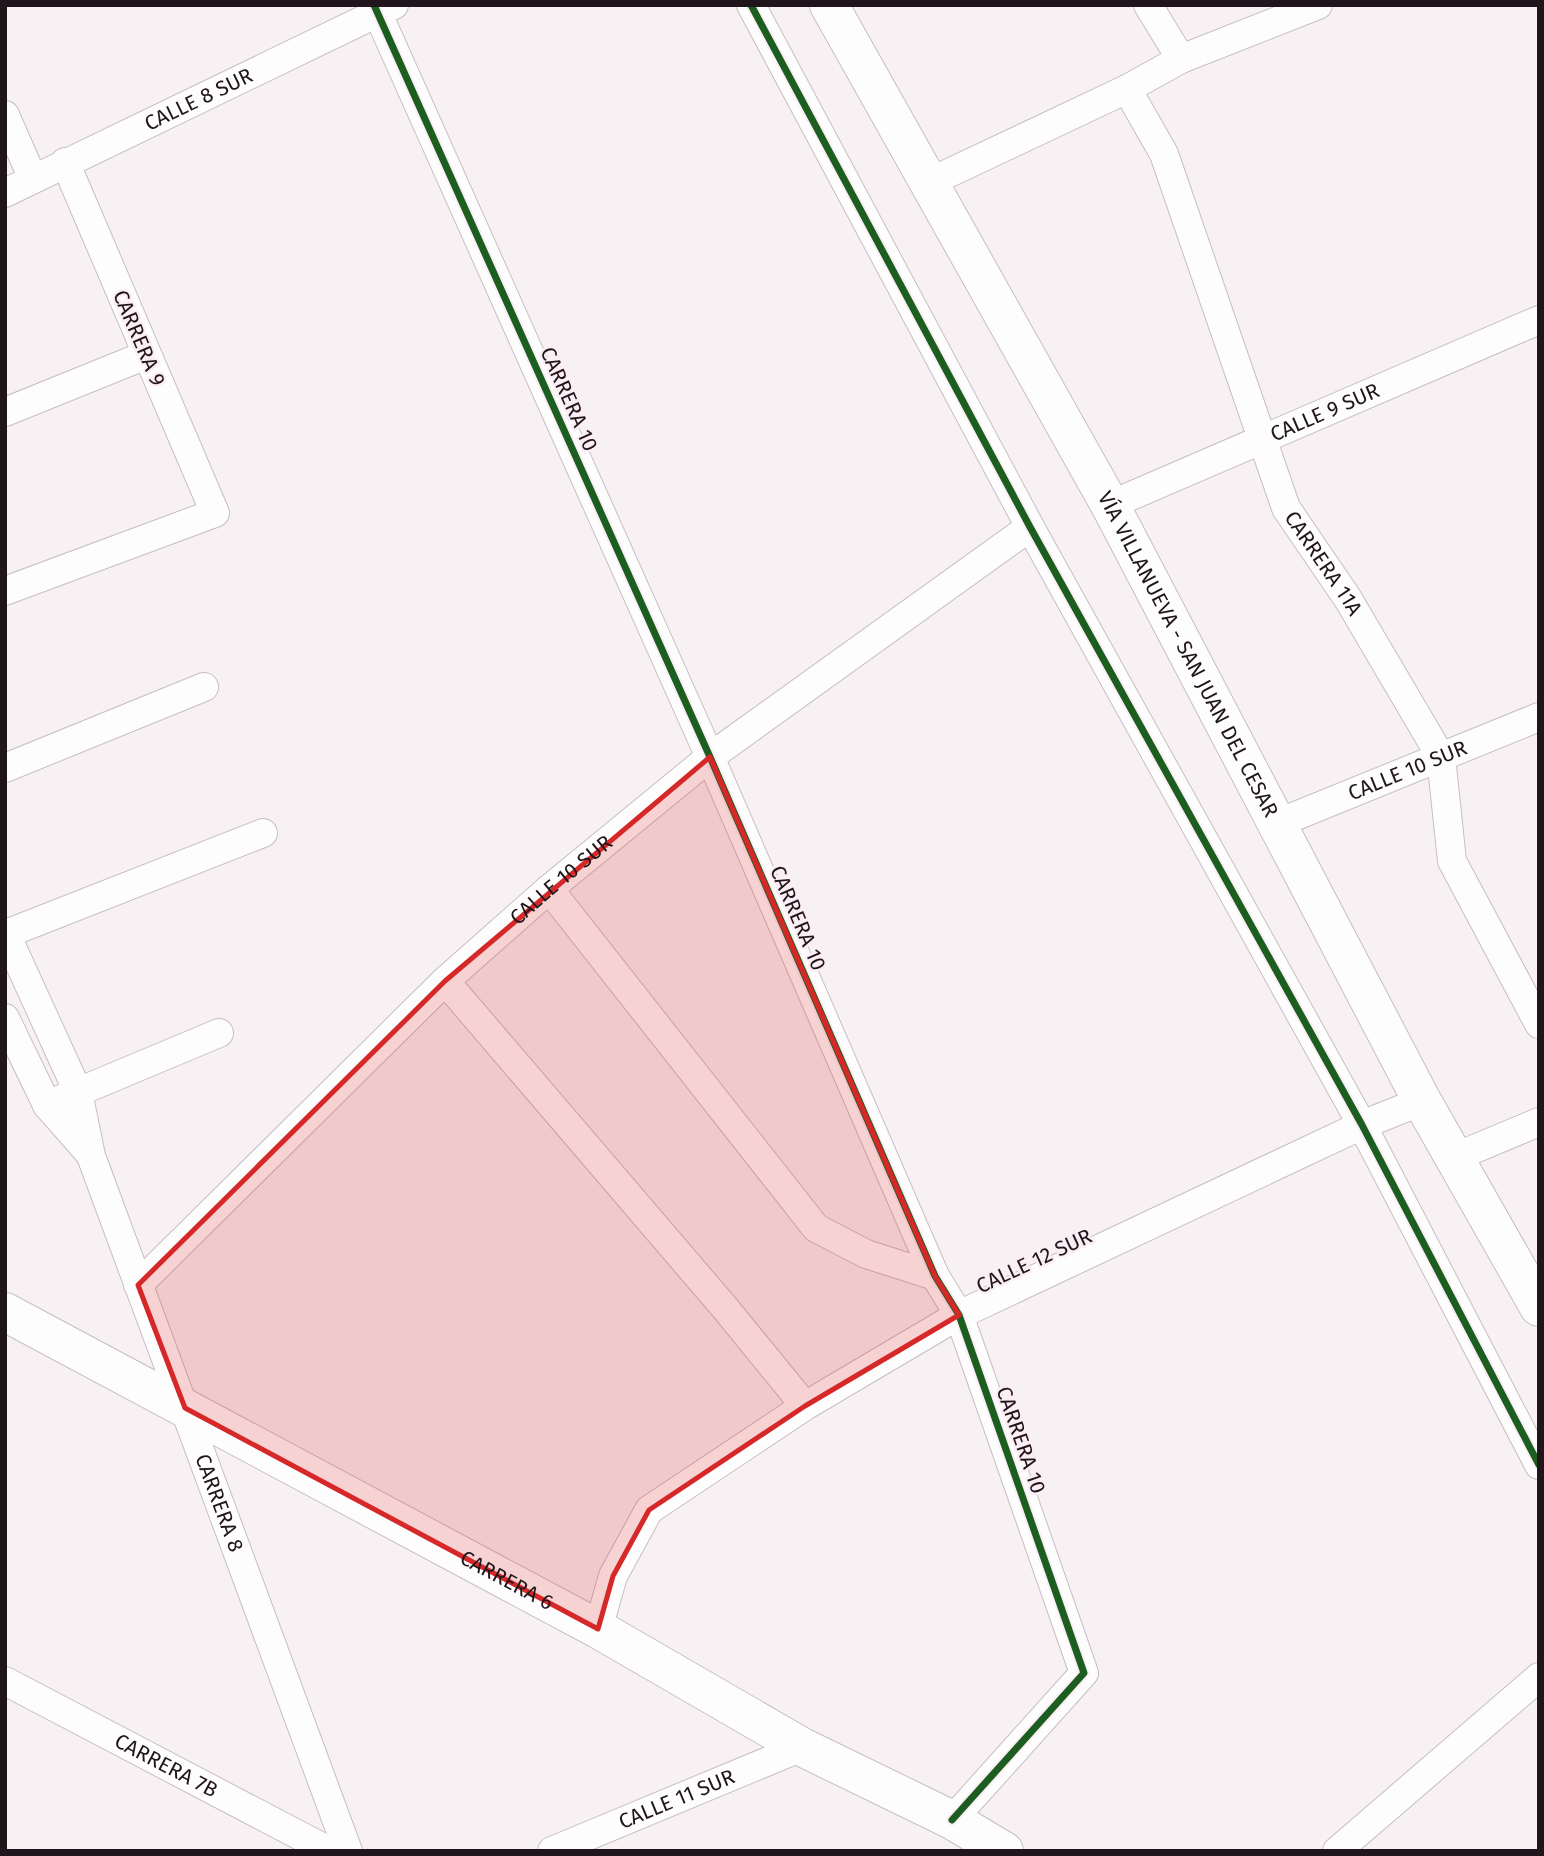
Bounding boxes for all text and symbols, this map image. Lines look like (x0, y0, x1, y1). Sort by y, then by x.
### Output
street label: CALLE 8 SUR (140, 62, 257, 137)
street label: CARRERA 9 (107, 286, 171, 390)
street label: CARRERA 10 (534, 343, 604, 455)
street label: CALLE 9 SUR (1266, 377, 1384, 447)
street label: VÍA VILLANUEVA - SAN JUAN DEL CESAR (1092, 487, 1284, 822)
street label: CARRERA 11A (1279, 506, 1368, 620)
street label: CALLE 10 SUR (1344, 735, 1471, 806)
street label: CALLE 10 SUR (504, 829, 618, 930)
street label: CARRERA 10 (764, 862, 832, 974)
street label: CALLE 12 SUR (972, 1223, 1096, 1299)
street label: CARRERA 10 (991, 1383, 1051, 1497)
street label: CARRERA 8 (189, 1450, 249, 1555)
street label: CARRERA 6 (456, 1545, 558, 1616)
street label: CARRERA 7B (110, 1728, 222, 1803)
street label: CALLE 11 SUR (615, 1763, 739, 1835)

